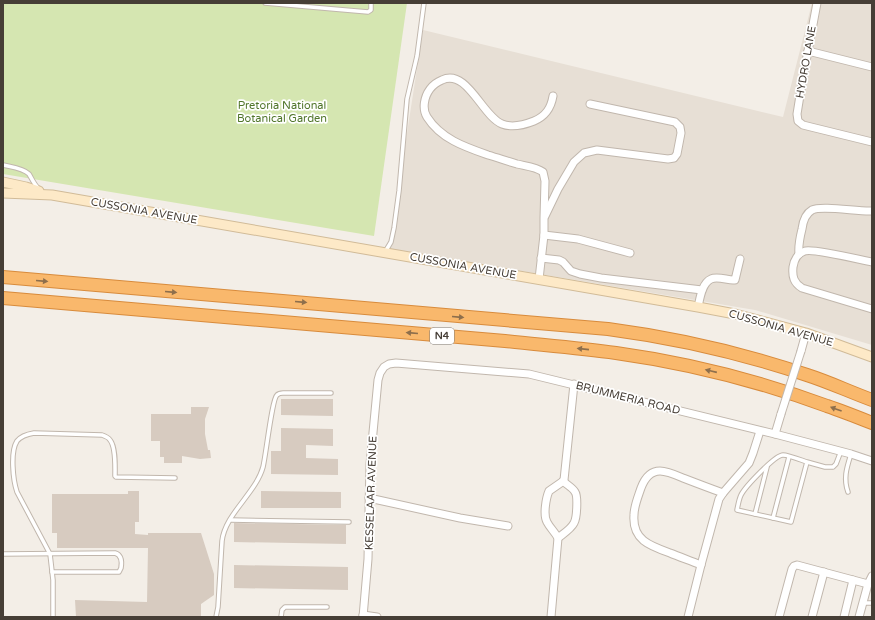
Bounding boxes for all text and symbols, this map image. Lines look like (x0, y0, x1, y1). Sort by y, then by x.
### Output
street label: HYDRO LANE (793, 25, 819, 99)
park label: Pretoria National Botanical Garden (237, 99, 327, 125)
street label: CUSSONIA AVENUE (90, 195, 198, 227)
street label: CUSSONIA AVENUE (409, 250, 517, 282)
one-way arrow (36, 277, 48, 284)
one-way arrow (165, 288, 177, 295)
one-way arrow (295, 299, 307, 306)
street label: CUSSONIA AVENUE (727, 307, 835, 349)
one-way arrow (452, 313, 464, 320)
road number: N4 (430, 328, 454, 344)
one-way arrow (406, 330, 418, 337)
one-way arrow (577, 346, 590, 352)
one-way arrow (705, 368, 718, 374)
street label: BRUMMERIA ROAD (574, 379, 682, 417)
one-way arrow (829, 406, 841, 412)
street label: KESSELAAR AVENUE (363, 436, 379, 550)

